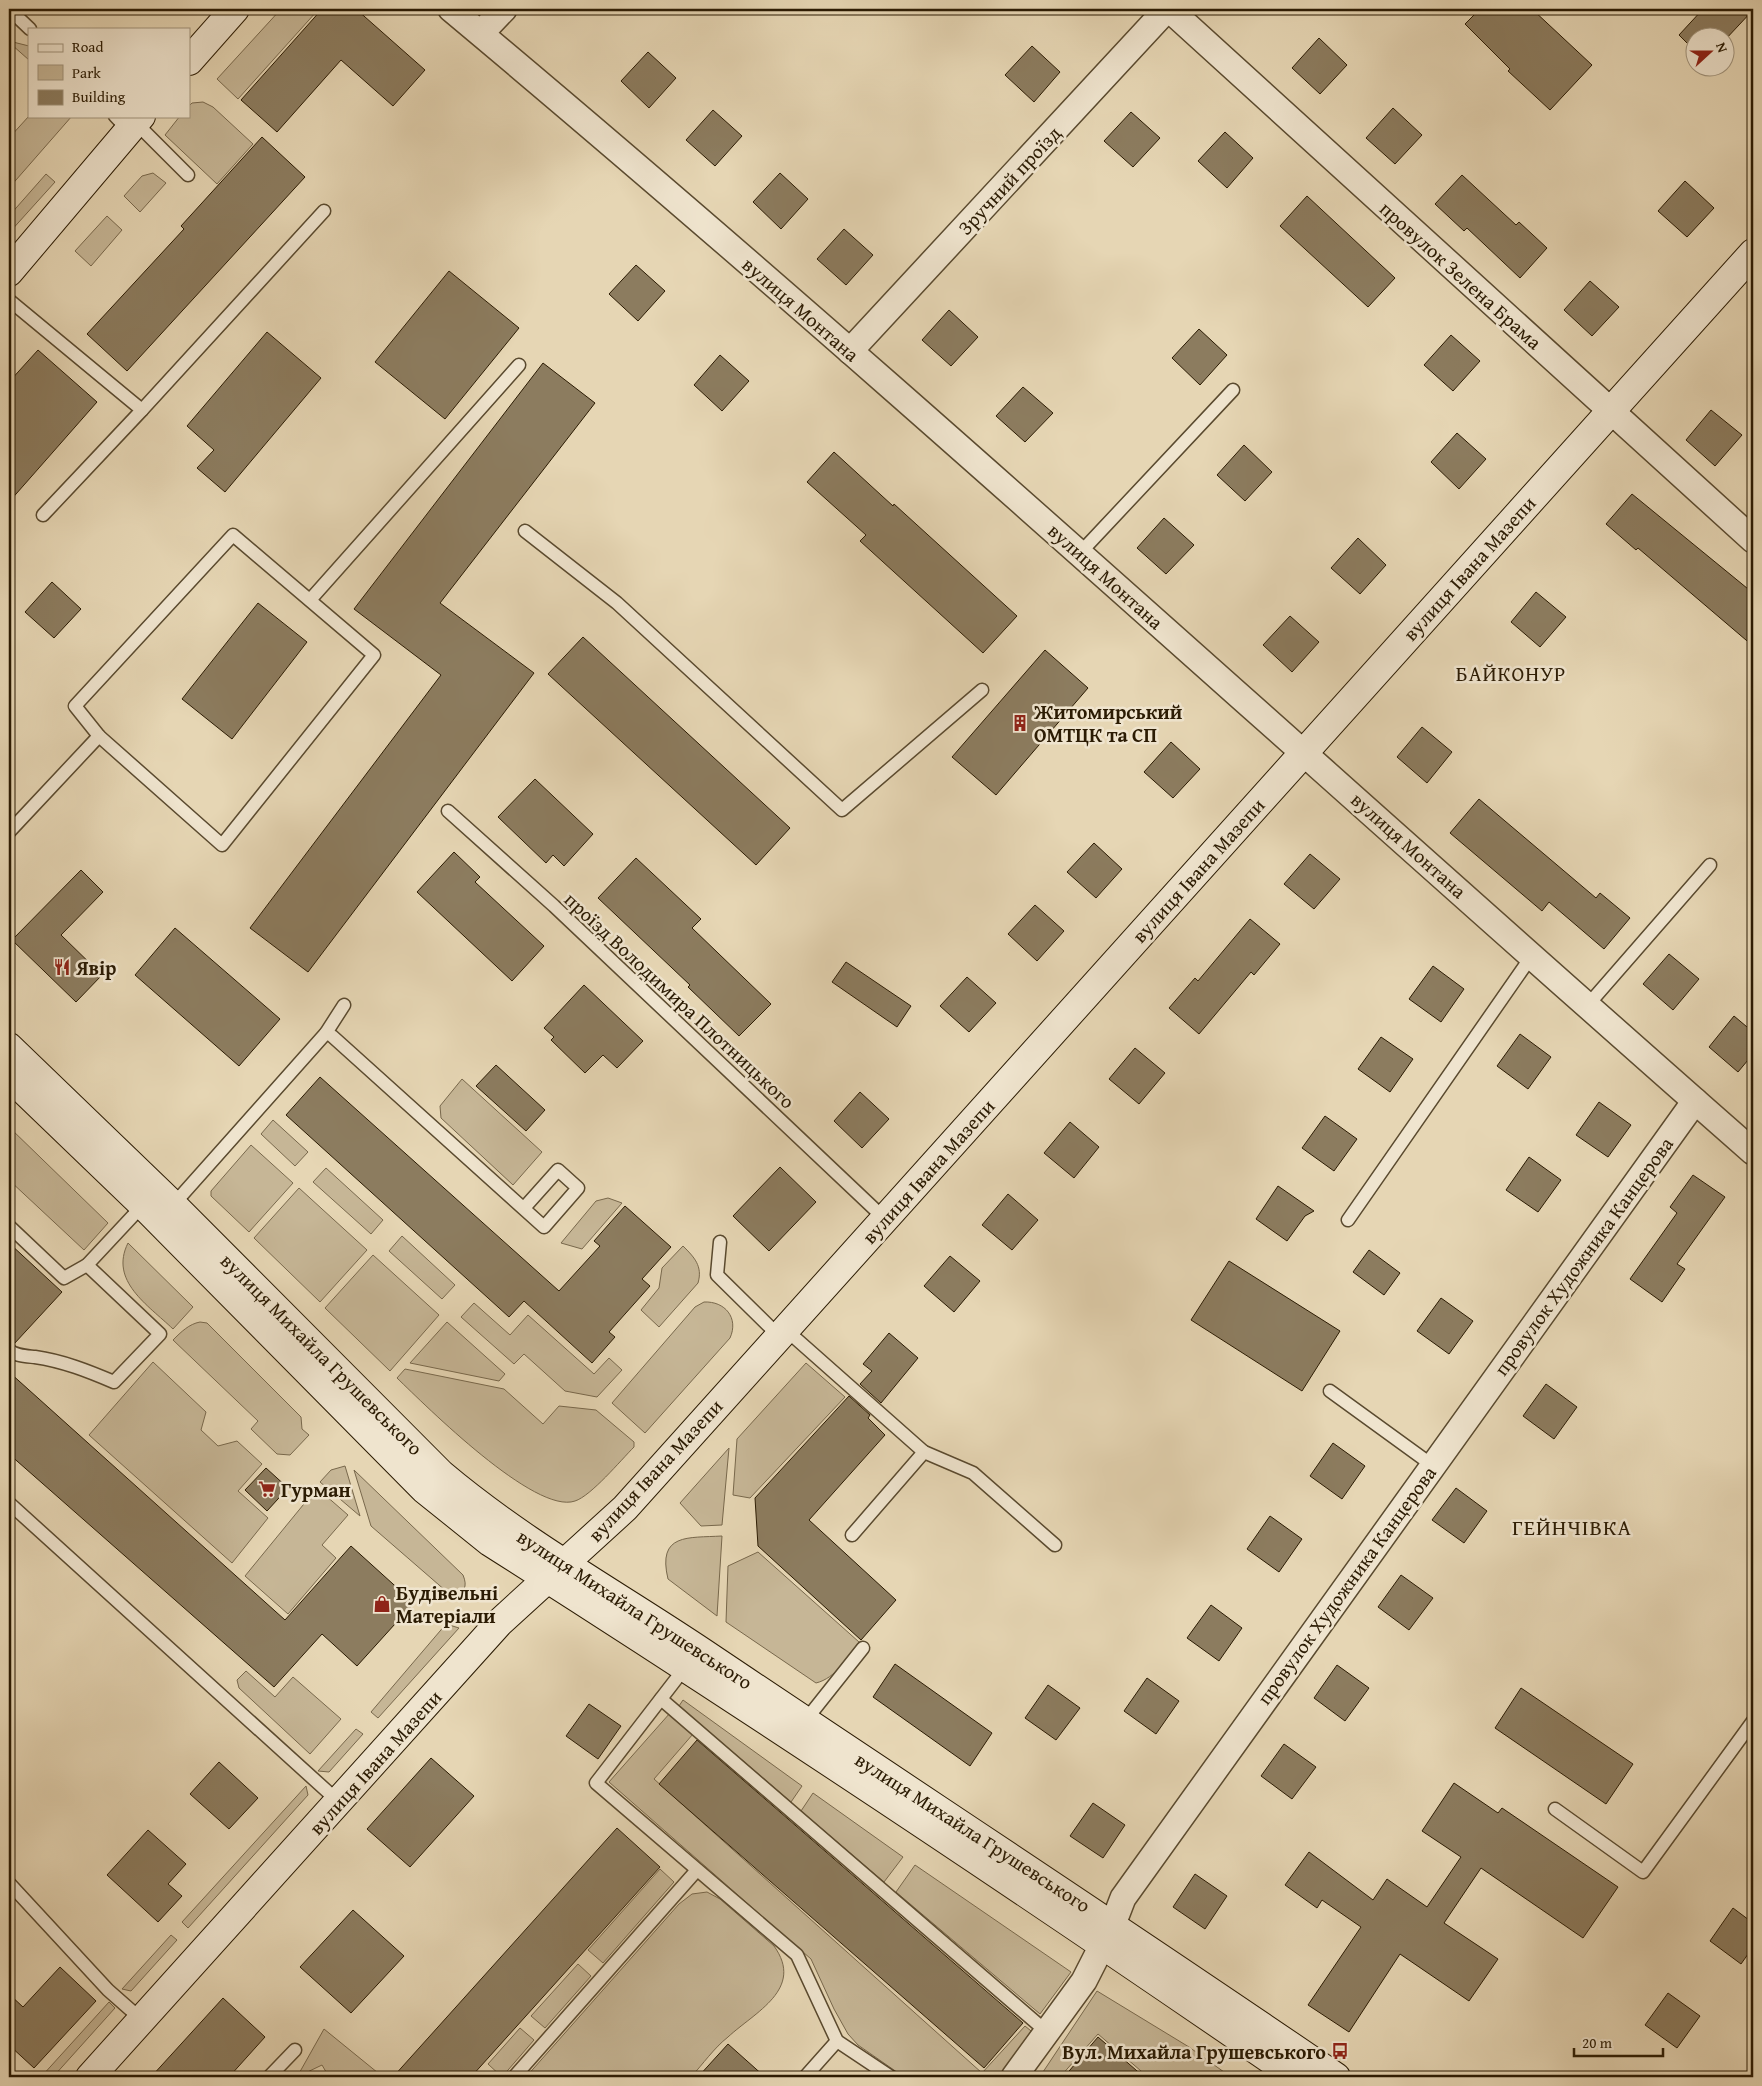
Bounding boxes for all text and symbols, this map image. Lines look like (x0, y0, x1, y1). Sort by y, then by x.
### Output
legend (28, 28, 190, 118)
north arrow (1684, 28, 1734, 78)
text: Road (72, 36, 103, 57)
text: N (1711, 39, 1733, 56)
text: Park (72, 62, 101, 83)
text: Building (72, 86, 126, 107)
street label: Зручний проїзд (951, 119, 1067, 241)
street label: провулок Зелена Брама (1373, 194, 1549, 356)
street label: вулиця Монтана (736, 250, 866, 368)
street label: вулиця Івана Мазепи (1396, 489, 1542, 647)
street label: вулиця Монтана (1042, 516, 1171, 636)
district label: БАЙКОНУР (1456, 658, 1566, 689)
place label: Житомирський ОМТЦК та СП (1033, 697, 1183, 749)
building icon: Житомирський ОМТЦК та СП (1010, 713, 1030, 733)
street label: вулиця Монтана (1345, 785, 1474, 905)
street label: вулиця Івана Мазепи (1125, 791, 1271, 949)
street label: проїзд Володимира Плотницького (558, 885, 802, 1115)
place label: Явір (75, 953, 116, 982)
restaurant icon: Явір (52, 957, 72, 977)
street label: вулиця Івана Мазепи (855, 1092, 1001, 1250)
street label: провулок Художника Канцерова (1486, 1130, 1680, 1381)
street label: вулиця Михайла Грушевського (214, 1246, 430, 1462)
street label: вулиця Івана Мазепи (581, 1392, 729, 1548)
street label: провулок Художника Канцерова (1249, 1459, 1443, 1710)
place label: Гурман (281, 1475, 351, 1504)
supermarket icon: Гурман (257, 1479, 277, 1499)
district label: ГЕЙНЧІВКА (1512, 1511, 1632, 1543)
street label: вулиця Михайла Грушевського (512, 1522, 758, 1696)
place label: Будівельні Матеріали (396, 1578, 498, 1630)
shop icon: Будівельні Матеріали (372, 1594, 392, 1614)
street label: вулиця Івана Мазепи (302, 1683, 448, 1841)
street label: вулиця Михайла Грушевського (850, 1745, 1096, 1919)
scale bar (1574, 2026, 1663, 2058)
text: 20 m (1582, 2032, 1613, 2053)
place label: Вул. Михайла Грушевського (1062, 2037, 1326, 2066)
bus stop icon: Вул. Михайла Грушевського (1330, 2041, 1350, 2061)

